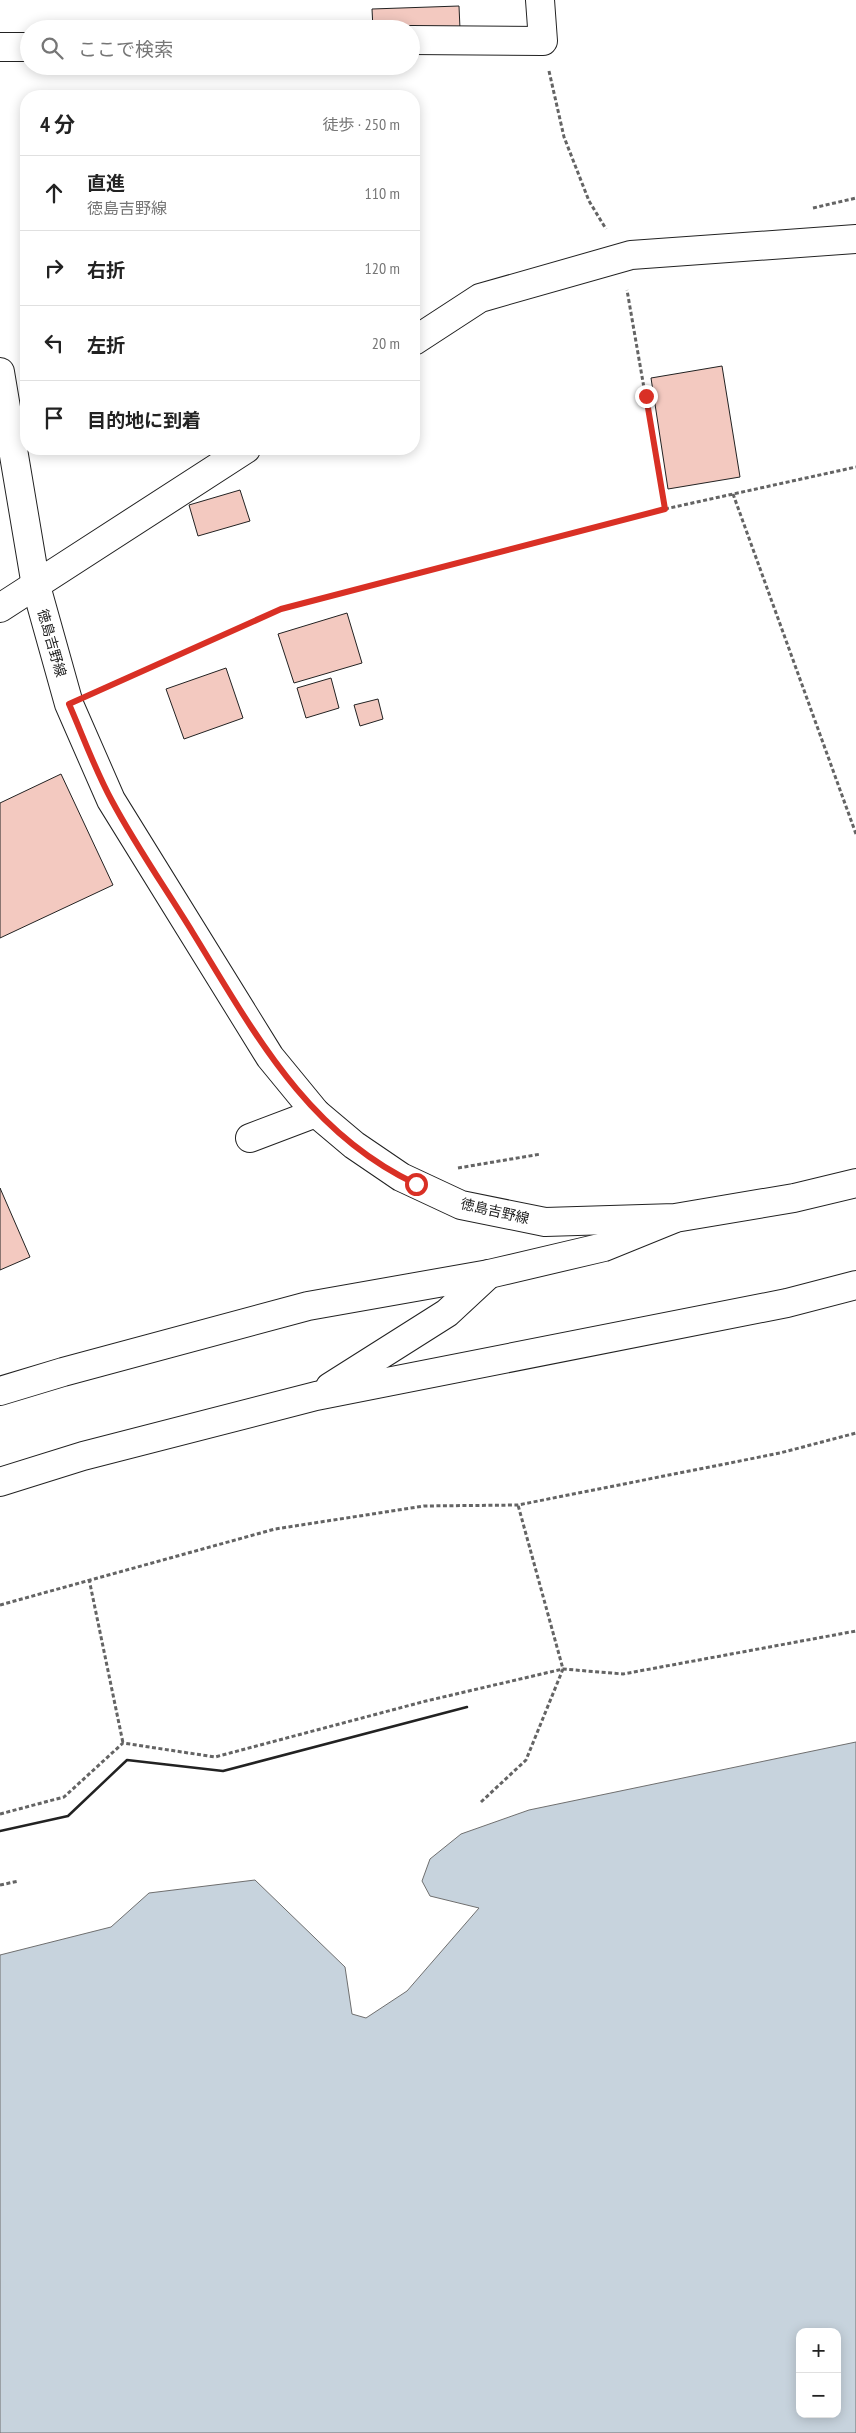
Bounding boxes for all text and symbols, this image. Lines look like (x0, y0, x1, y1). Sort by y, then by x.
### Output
search box (20, 20, 420, 75)
icon: search (38, 34, 66, 62)
text: ここで検索 (78, 37, 173, 61)
text: 4 分 (40, 111, 75, 138)
text: 徒歩 · 250 m (322, 114, 400, 134)
text: 直進 (87, 171, 125, 195)
icon: ahead (40, 179, 68, 207)
text: 110 m (365, 183, 400, 203)
text: 徳島吉野線 (87, 198, 167, 218)
icon: right (40, 254, 68, 282)
text: 右折 (87, 258, 125, 282)
text: 120 m (365, 258, 400, 278)
icon: left (40, 329, 68, 357)
text: 左折 (87, 333, 125, 357)
text: 20 m (372, 333, 400, 353)
route end (635, 385, 658, 408)
icon: arrive (40, 404, 68, 432)
text: 目的地に到着 (87, 408, 201, 432)
street label: 徳島吉野線 (34, 607, 70, 679)
route start (405, 1173, 428, 1196)
street label: 徳島吉野線 (459, 1194, 531, 1228)
map controls (796, 2328, 841, 2418)
button: + (796, 2328, 841, 2373)
button: − (796, 2373, 841, 2418)

